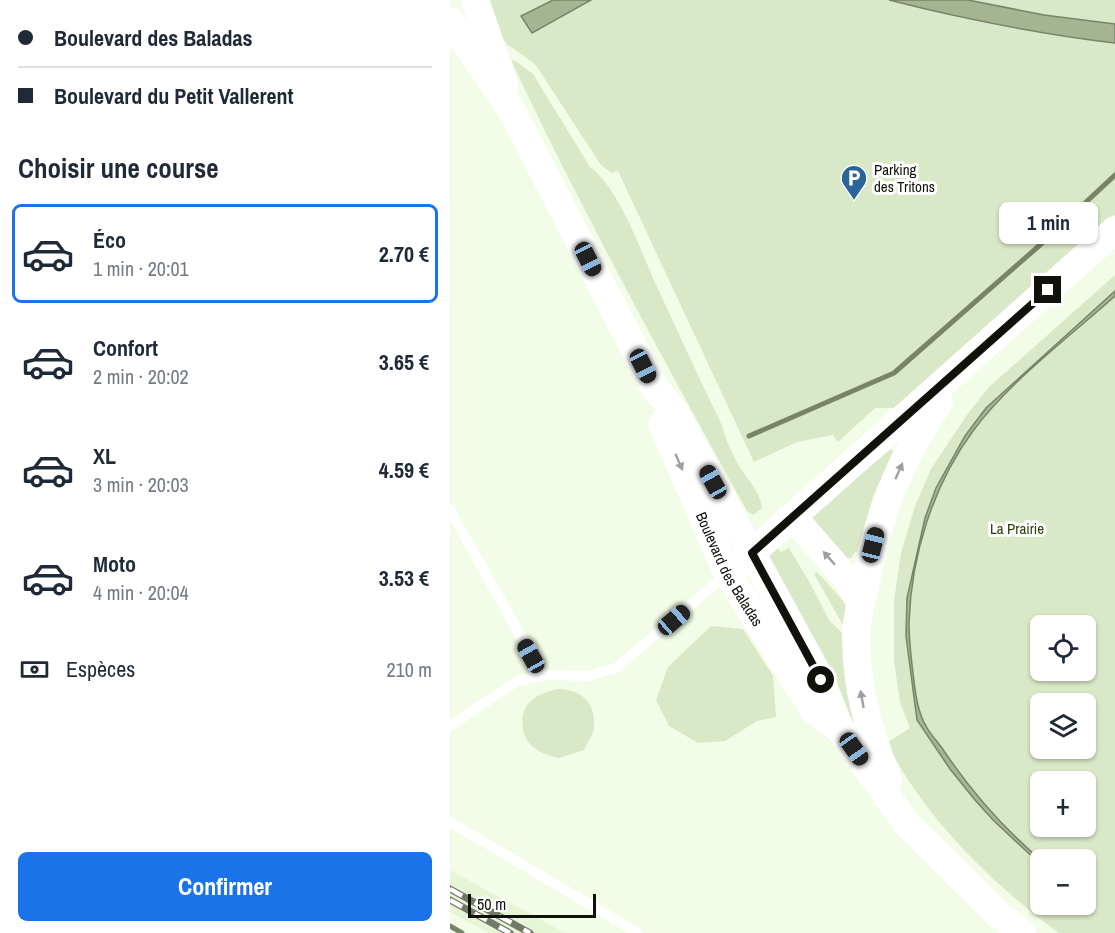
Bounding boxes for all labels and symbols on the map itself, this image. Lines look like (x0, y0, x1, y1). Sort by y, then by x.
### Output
place label: Parking des Tritons (874, 159, 935, 197)
parking icon: Parking des Tritons (839, 163, 869, 201)
callout: 1 min (998, 203, 1098, 245)
car (572, 239, 604, 279)
route end (1034, 276, 1061, 303)
car (627, 346, 659, 386)
one-way arrow (674, 453, 684, 471)
car (696, 462, 730, 502)
one-way arrow (894, 462, 903, 479)
street label: Boulevard des Baladas (691, 508, 769, 630)
park label: La Prairie (990, 518, 1044, 539)
car (860, 525, 886, 565)
one-way arrow (823, 551, 836, 566)
car (655, 601, 693, 639)
car (514, 636, 548, 676)
route start (807, 666, 834, 693)
one-way arrow (858, 690, 867, 709)
car (836, 729, 872, 769)
scale bar (468, 891, 596, 918)

